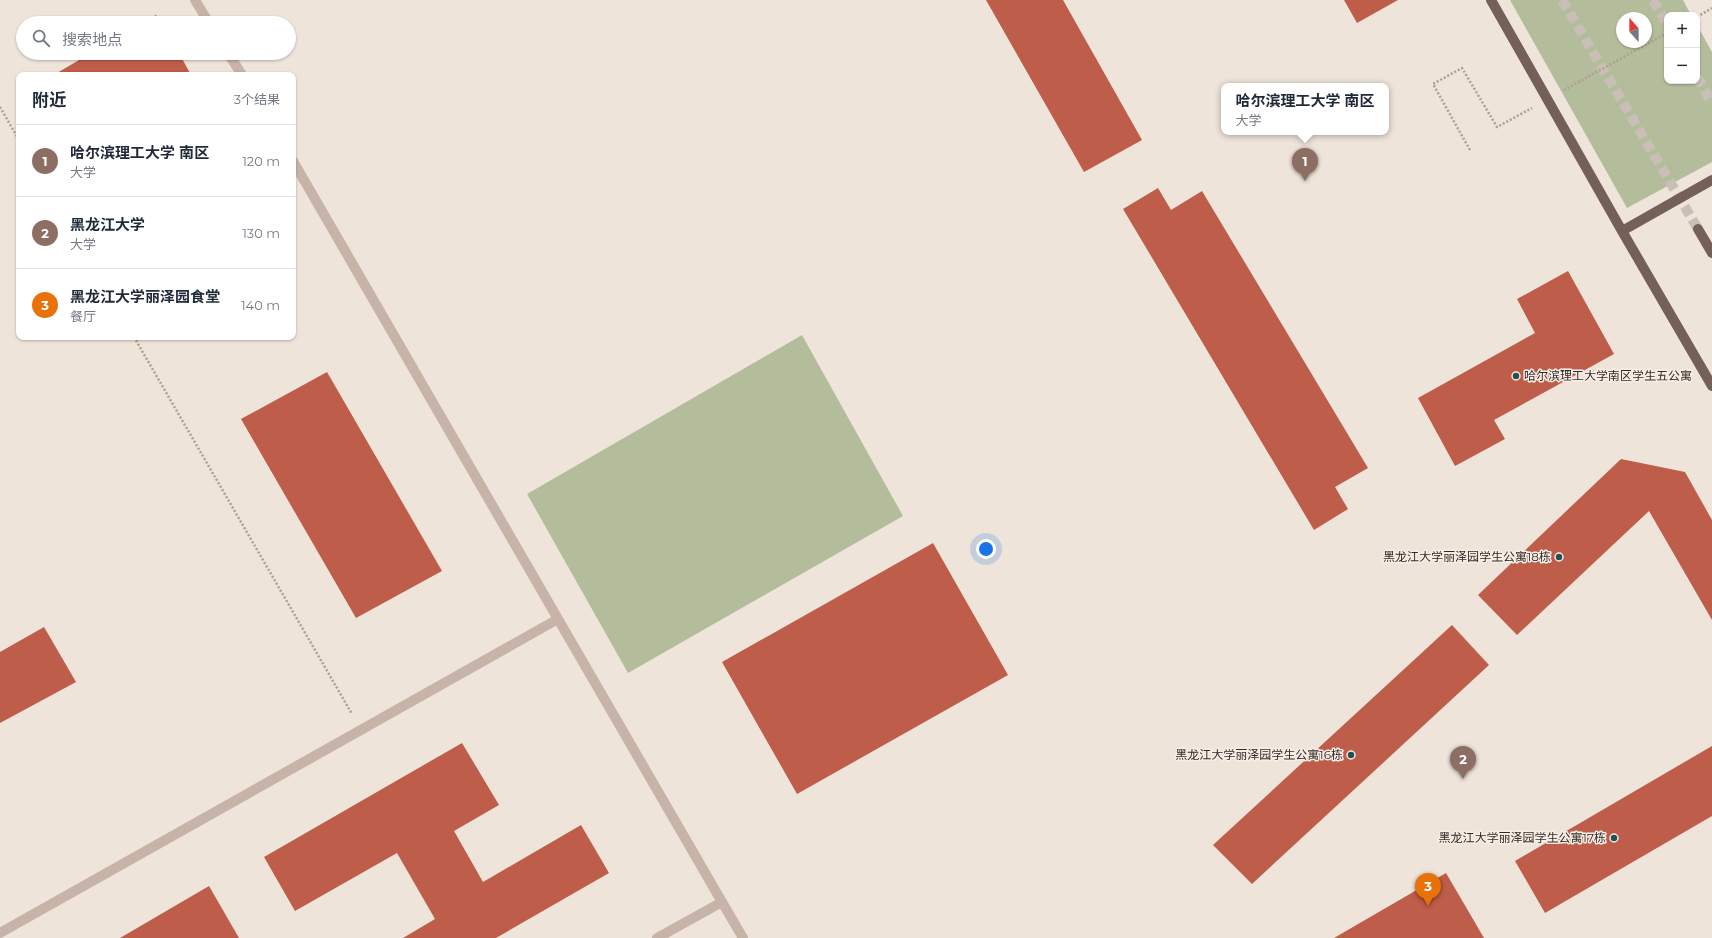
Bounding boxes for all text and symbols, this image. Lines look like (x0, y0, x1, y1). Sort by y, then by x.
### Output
north arrow (1616, 12, 1652, 48)
map controls (1664, 12, 1700, 84)
button: + (1664, 12, 1700, 48)
search box (16, 16, 296, 60)
icon: search (30, 27, 52, 49)
text: 搜索地点 (62, 30, 122, 49)
button: − (1664, 48, 1700, 84)
popup (1221, 83, 1389, 135)
text: 附近 (32, 90, 66, 110)
text: 3个结果 (234, 91, 280, 107)
text: 哈尔滨理工大学 南区 (1235, 91, 1375, 110)
text: 大学 (1235, 112, 1261, 128)
text: 哈尔滨理工大学 南区 (70, 143, 209, 162)
pin: 1 (1292, 148, 1318, 181)
text: 1 (42, 153, 48, 169)
text: 120 m (242, 153, 280, 169)
text: 大学 (70, 164, 96, 180)
text: 黑龙江大学 (70, 215, 145, 234)
text: 2 (41, 225, 49, 241)
text: 130 m (242, 225, 280, 241)
text: 大学 (70, 236, 96, 252)
text: 黑龙江大学丽泽园食堂 (70, 287, 220, 306)
text: 3 (41, 297, 49, 313)
text: 140 m (241, 297, 280, 313)
text: 餐厅 (70, 308, 96, 324)
place label: 哈尔滨理工大学南区学生五公寓 (1524, 368, 1692, 383)
marker: 哈尔滨理工大学南区学生五公寓 (1511, 371, 1521, 381)
your location (976, 539, 996, 559)
place label: 黑龙江大学丽泽园学生公寓18栋 (1383, 549, 1551, 564)
marker: 黑龙江大学丽泽园学生公寓18栋 (1554, 552, 1564, 562)
pin: 2 (1450, 746, 1476, 779)
place label: 黑龙江大学丽泽园学生公寓16栋 (1175, 747, 1343, 762)
marker: 黑龙江大学丽泽园学生公寓16栋 (1346, 750, 1356, 760)
place label: 黑龙江大学丽泽园学生公寓17栋 (1439, 830, 1606, 845)
marker: 黑龙江大学丽泽园学生公寓17栋 (1609, 833, 1619, 843)
pin: 3 (1415, 873, 1441, 906)

